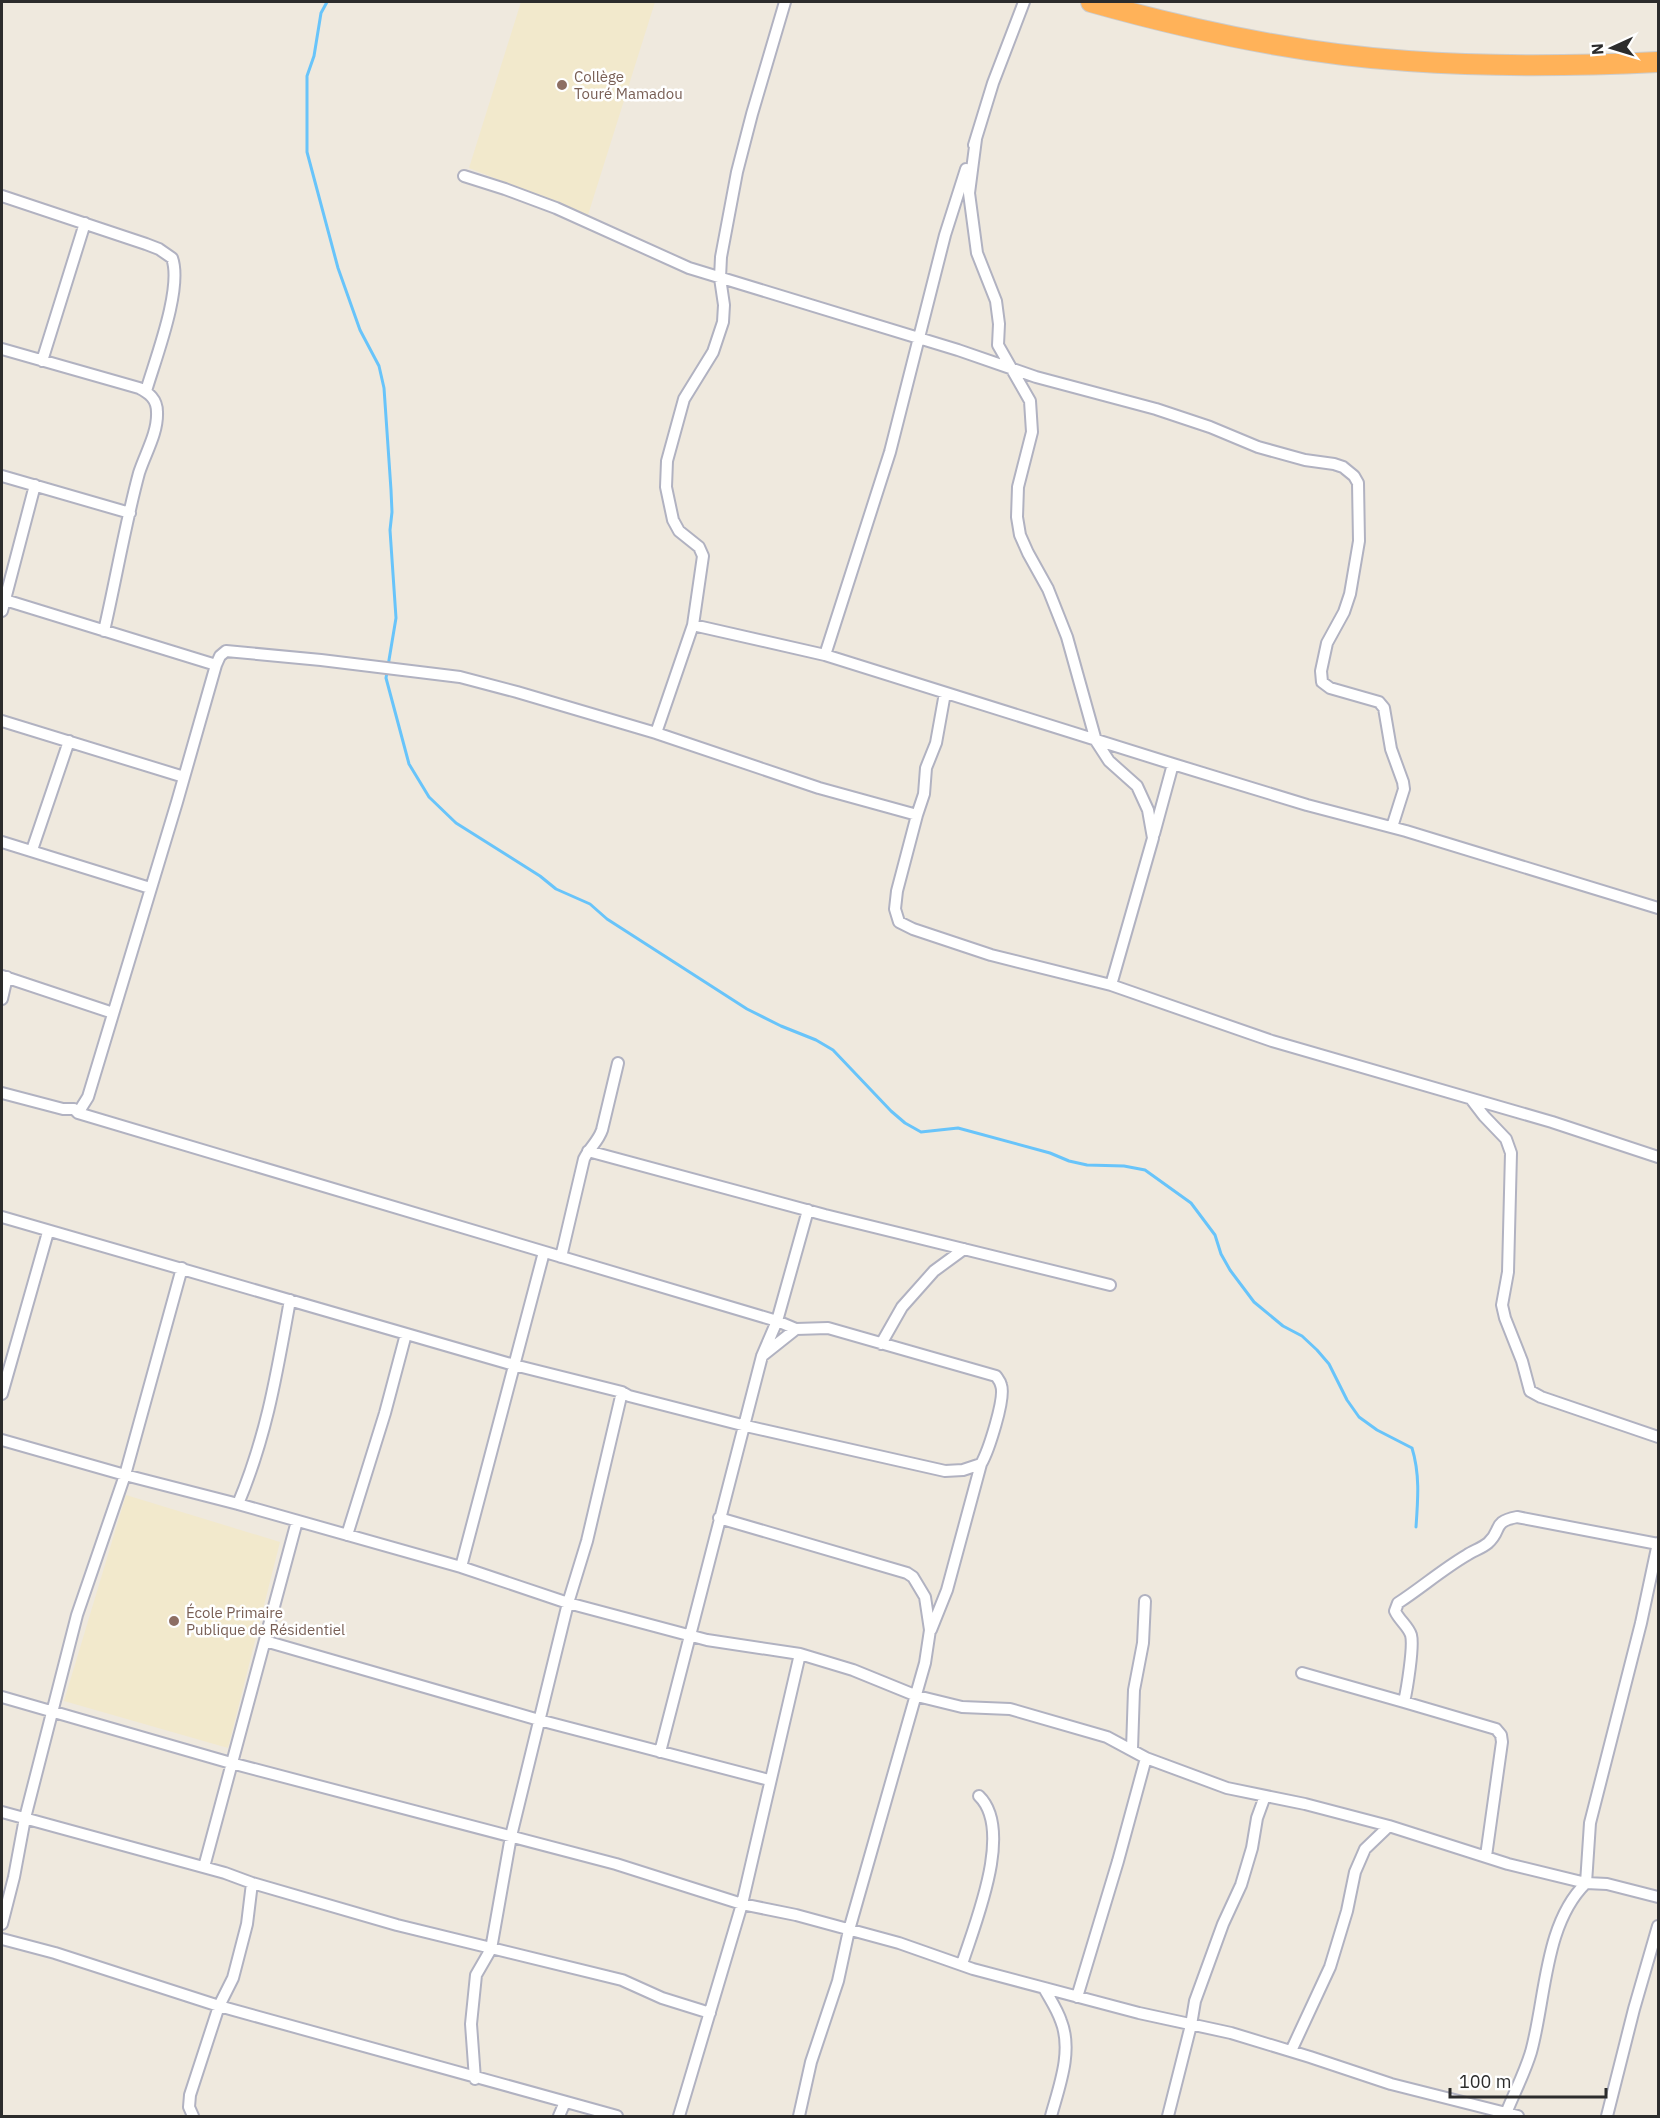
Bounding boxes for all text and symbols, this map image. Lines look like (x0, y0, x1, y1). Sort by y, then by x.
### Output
north arrow (1582, 18, 1642, 78)
text: N (1587, 43, 1607, 56)
place label: Collège Touré Mamadou (574, 67, 683, 103)
marker: Collège Touré Mamadou (555, 78, 569, 92)
place label: École Primaire Publique de Résidentiel (186, 1603, 345, 1639)
marker: École Primaire Publique de Résidentiel (167, 1614, 181, 1628)
scale bar (1450, 2061, 1606, 2099)
text: 100 m (1459, 2070, 1511, 2093)

